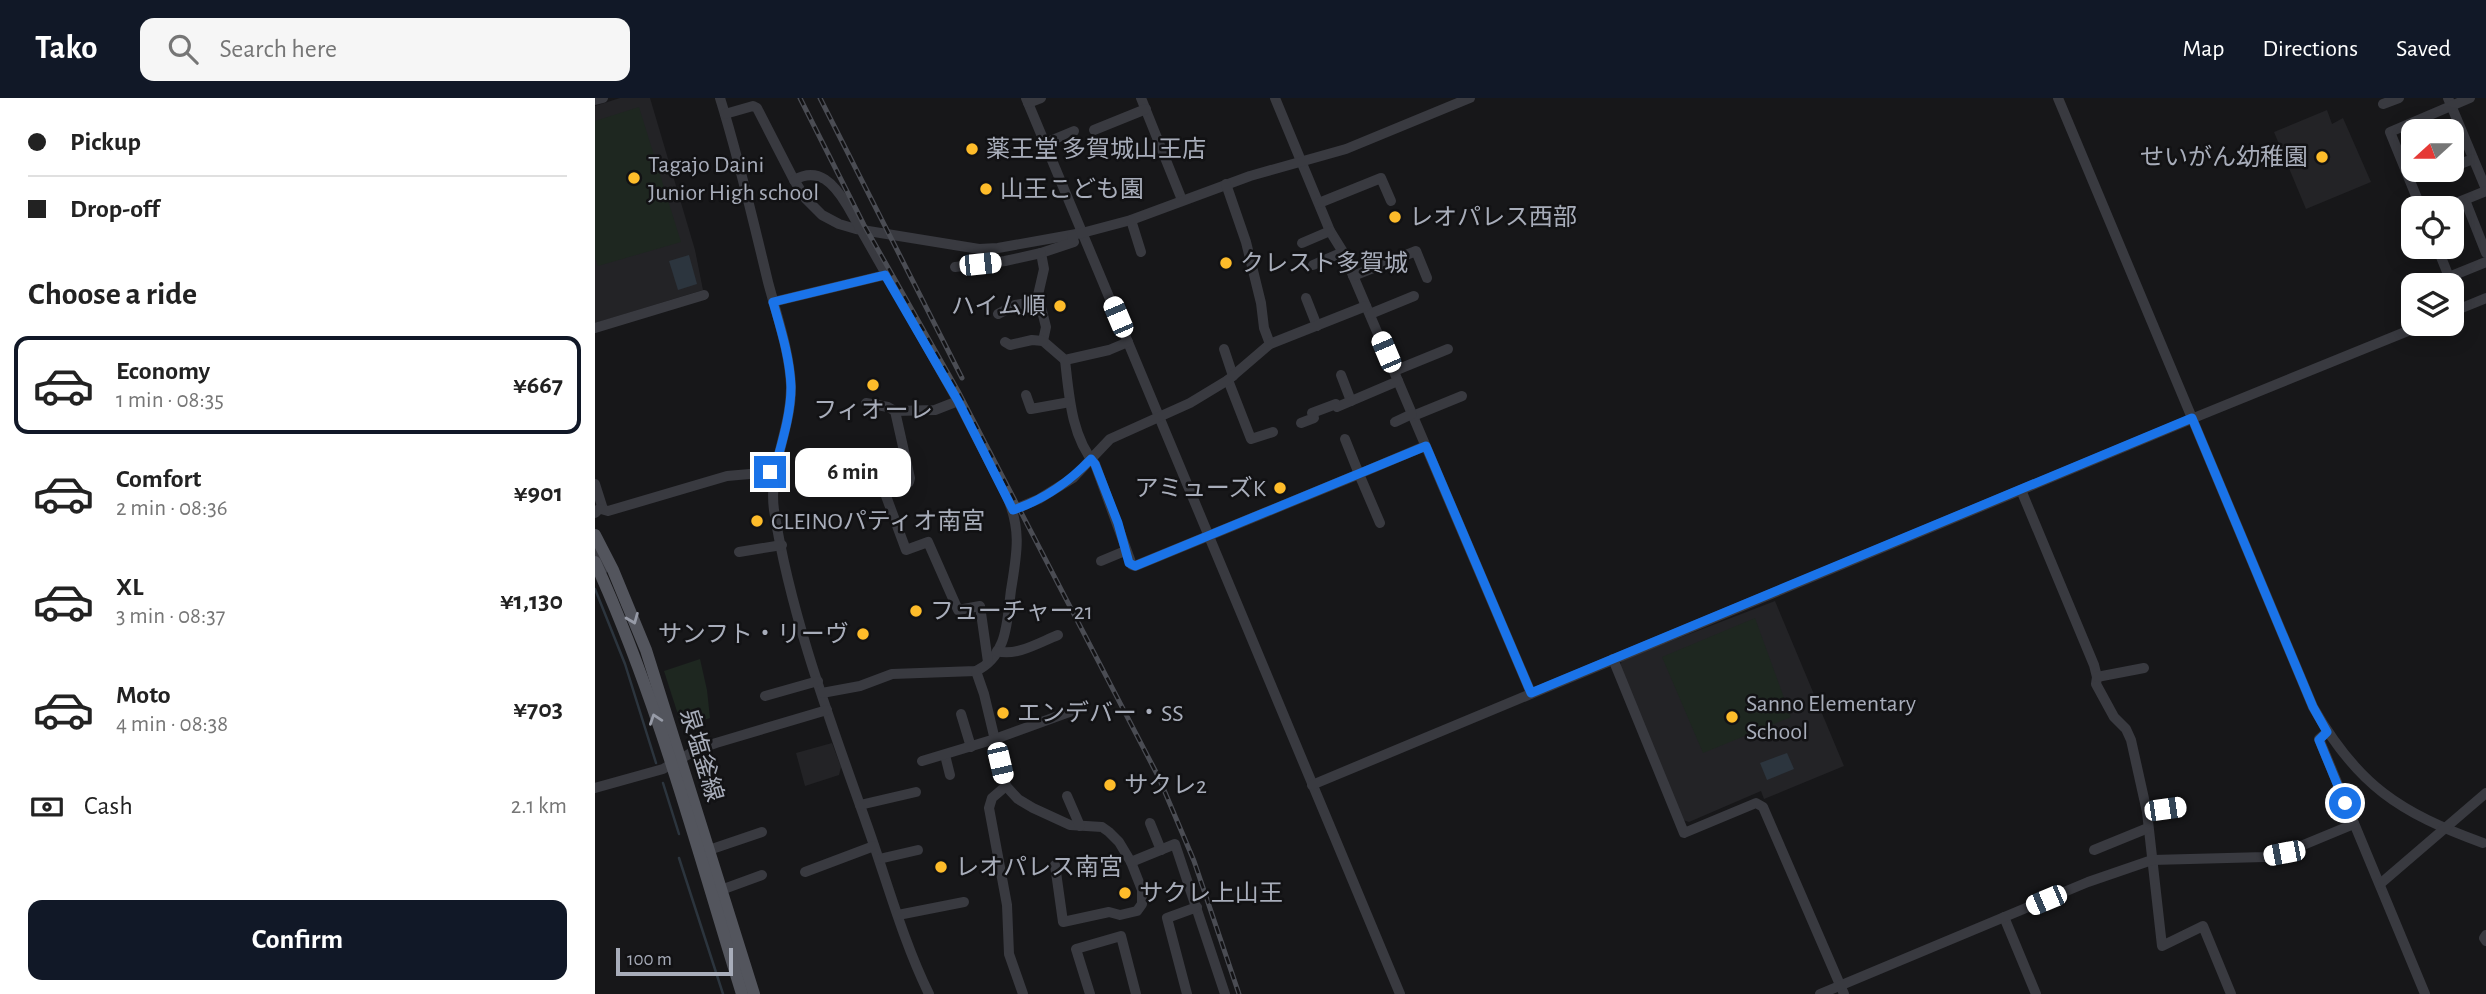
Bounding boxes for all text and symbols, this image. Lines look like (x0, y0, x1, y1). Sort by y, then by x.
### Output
search box (140, 18, 630, 81)
icon: search (164, 30, 202, 68)
text: Tako (35, 32, 98, 65)
text: Search here (220, 36, 337, 62)
text: Map (2182, 37, 2224, 61)
text: Directions (2262, 37, 2358, 61)
text: Saved (2396, 37, 2451, 61)
north arrow (2401, 119, 2464, 182)
map controls (2401, 119, 2464, 336)
text: Pickup (70, 129, 141, 155)
place label: 薬王堂 多賀城山王店 (986, 136, 1206, 162)
marker: 薬王堂 多賀城山王店 (964, 141, 980, 157)
place label: せいがん幼稚園 (2140, 144, 2308, 170)
marker: せいがん幼稚園 (2314, 149, 2330, 165)
place label: Tagajo Daini Junior High school (648, 153, 819, 205)
marker: Tagajo Daini Junior High school (626, 170, 642, 186)
place label: 山王こども園 (1000, 177, 1144, 202)
marker: 山王こども園 (978, 181, 994, 197)
text: Drop-off (70, 196, 159, 222)
button: locate (2401, 196, 2464, 259)
place label: レオパレス西部 (1409, 204, 1577, 230)
marker: レオパレス西部 (1387, 209, 1403, 225)
place label: クレスト多賀城 (1240, 250, 1408, 276)
car (959, 251, 1002, 277)
marker: クレスト多賀城 (1218, 255, 1234, 271)
button: layers (2401, 273, 2464, 336)
text: Choose a ride (28, 278, 197, 310)
place label: ハイム順 (951, 294, 1046, 319)
car (1101, 294, 1136, 340)
marker: ハイム順 (1052, 298, 1068, 314)
car (1369, 329, 1404, 375)
icon: car (32, 354, 95, 417)
text: Economy (116, 358, 210, 384)
text: ¥667 (513, 372, 563, 398)
marker: フィオーレ (865, 377, 881, 393)
text: 1 min · 08:35 (116, 389, 224, 412)
place label: フィオーレ (813, 399, 933, 423)
callout: 6 min (795, 448, 910, 496)
route end (754, 456, 786, 488)
text: 6 min (827, 461, 879, 484)
icon: car (32, 462, 95, 525)
text: Comfort (116, 466, 201, 492)
place label: アミューズK (1135, 475, 1267, 501)
text: ¥901 (514, 480, 563, 506)
marker: アミューズK (1272, 480, 1288, 496)
text: 2 min · 08:36 (116, 497, 228, 520)
place label: CLEINOパティオ南宮 (771, 508, 985, 534)
marker: CLEINOパティオ南宮 (749, 513, 765, 529)
icon: car (32, 570, 95, 633)
text: XL (116, 574, 143, 600)
text: ¥1,130 (500, 588, 563, 614)
place label: フューチャー21 (930, 600, 1093, 624)
marker: フューチャー21 (908, 603, 924, 619)
text: 3 min · 08:37 (116, 605, 225, 628)
one-way arrow (625, 612, 639, 625)
place label: サンフト・リーヴ (658, 621, 849, 647)
marker: サンフト・リーヴ (855, 626, 871, 642)
icon: car (32, 678, 95, 741)
text: Moto (116, 682, 171, 708)
place label: Sanno Elementary School (1746, 692, 1916, 744)
text: ¥703 (513, 696, 563, 722)
place label: エンデバー・SS (1017, 700, 1184, 726)
street label: 泉塩釜線 (676, 705, 728, 805)
marker: エンデバー・SS (995, 705, 1011, 721)
marker: Sanno Elementary School (1724, 709, 1740, 725)
text: 4 min · 08:38 (116, 713, 228, 736)
one-way arrow (649, 713, 664, 725)
car (986, 740, 1015, 786)
place label: サクレ2 (1124, 773, 1207, 798)
marker: サクレ2 (1102, 777, 1118, 793)
route start (2329, 787, 2361, 819)
icon: cash (28, 788, 66, 826)
text: Cash (84, 793, 133, 819)
text: 2.1 km (511, 795, 567, 818)
car (2143, 796, 2188, 822)
car (2262, 839, 2307, 867)
place label: レオパレス南宮 (955, 854, 1123, 880)
marker: レオパレス南宮 (933, 859, 949, 875)
place label: サクレ上山王 (1139, 881, 1283, 906)
car (2023, 882, 2070, 918)
marker: サクレ上山王 (1117, 885, 1133, 901)
button: Confirm (28, 900, 567, 980)
scale bar (616, 945, 733, 977)
text: 100 m (627, 950, 672, 969)

